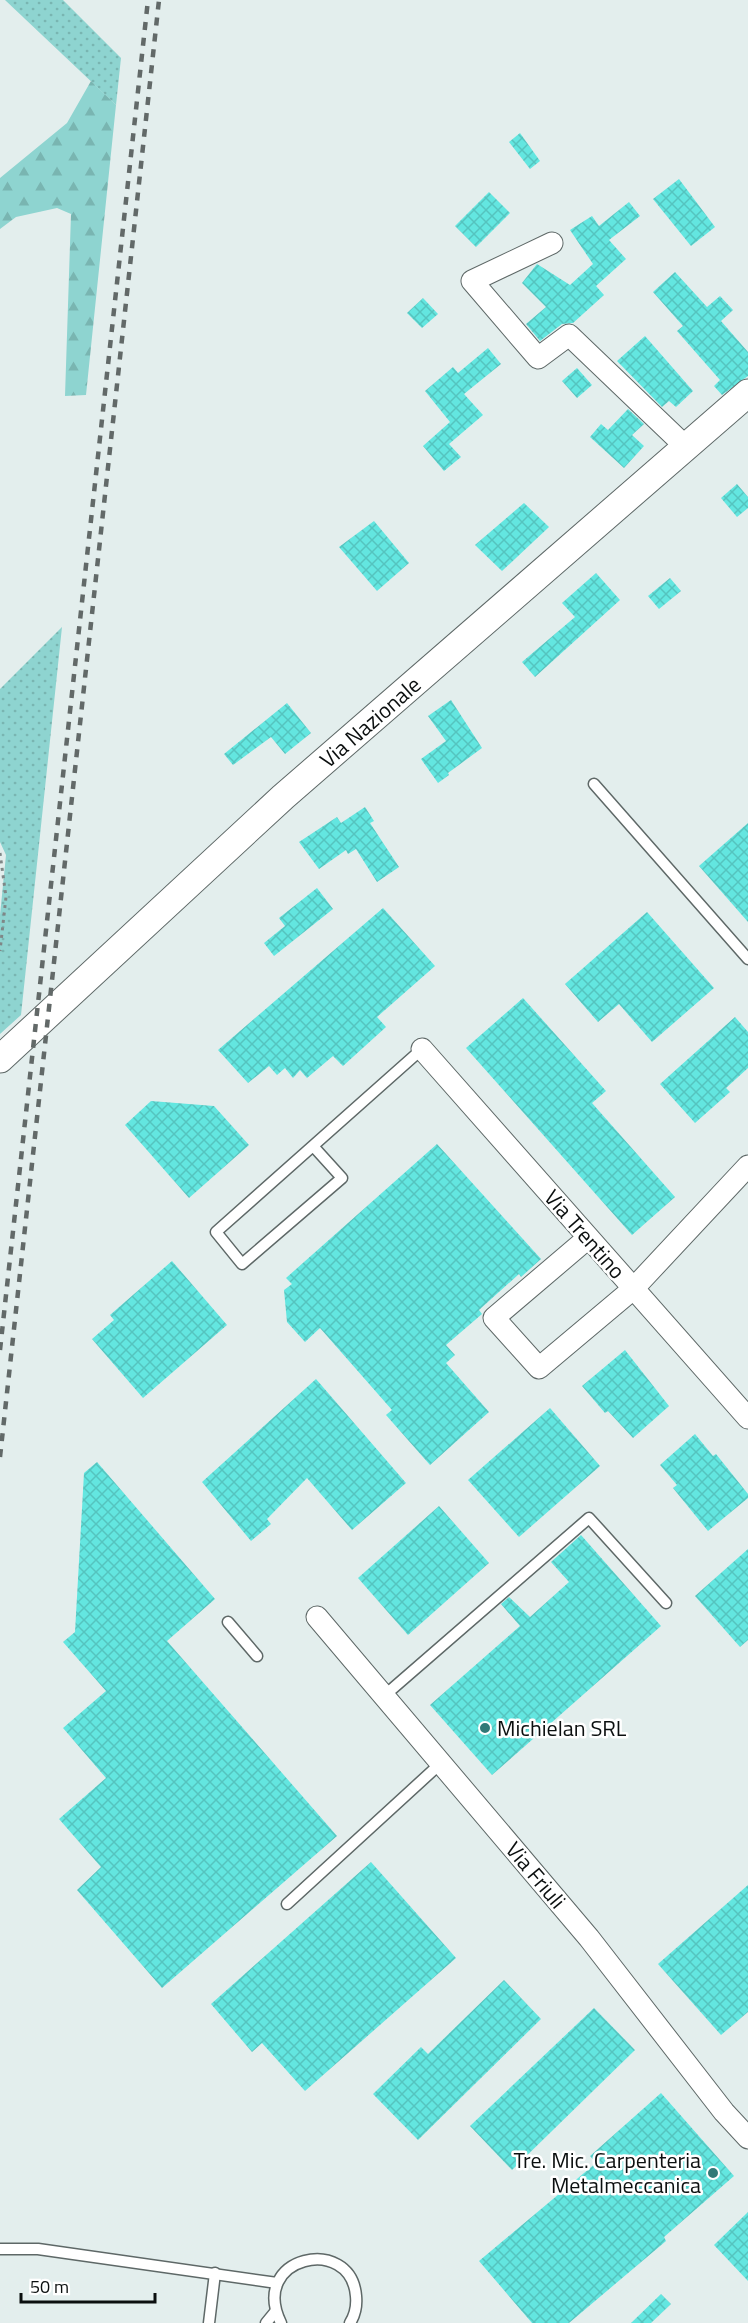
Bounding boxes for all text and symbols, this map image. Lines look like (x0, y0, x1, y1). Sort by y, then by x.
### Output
street label: Via Nazionale (312, 668, 428, 776)
street label: Via Trentino (536, 1182, 634, 1286)
place label: Michielan SRL (497, 1711, 627, 1745)
marker: Michielan SRL (478, 1721, 492, 1735)
street label: Via Friuli (498, 1834, 574, 1916)
place label: Tre. Mic. Carpenteria Metalmeccanica (513, 2143, 701, 2202)
marker: Tre. Mic. Carpenteria Metalmeccanica (706, 2166, 720, 2180)
scale bar (21, 2266, 154, 2304)
text: 50 m (30, 2273, 69, 2300)

